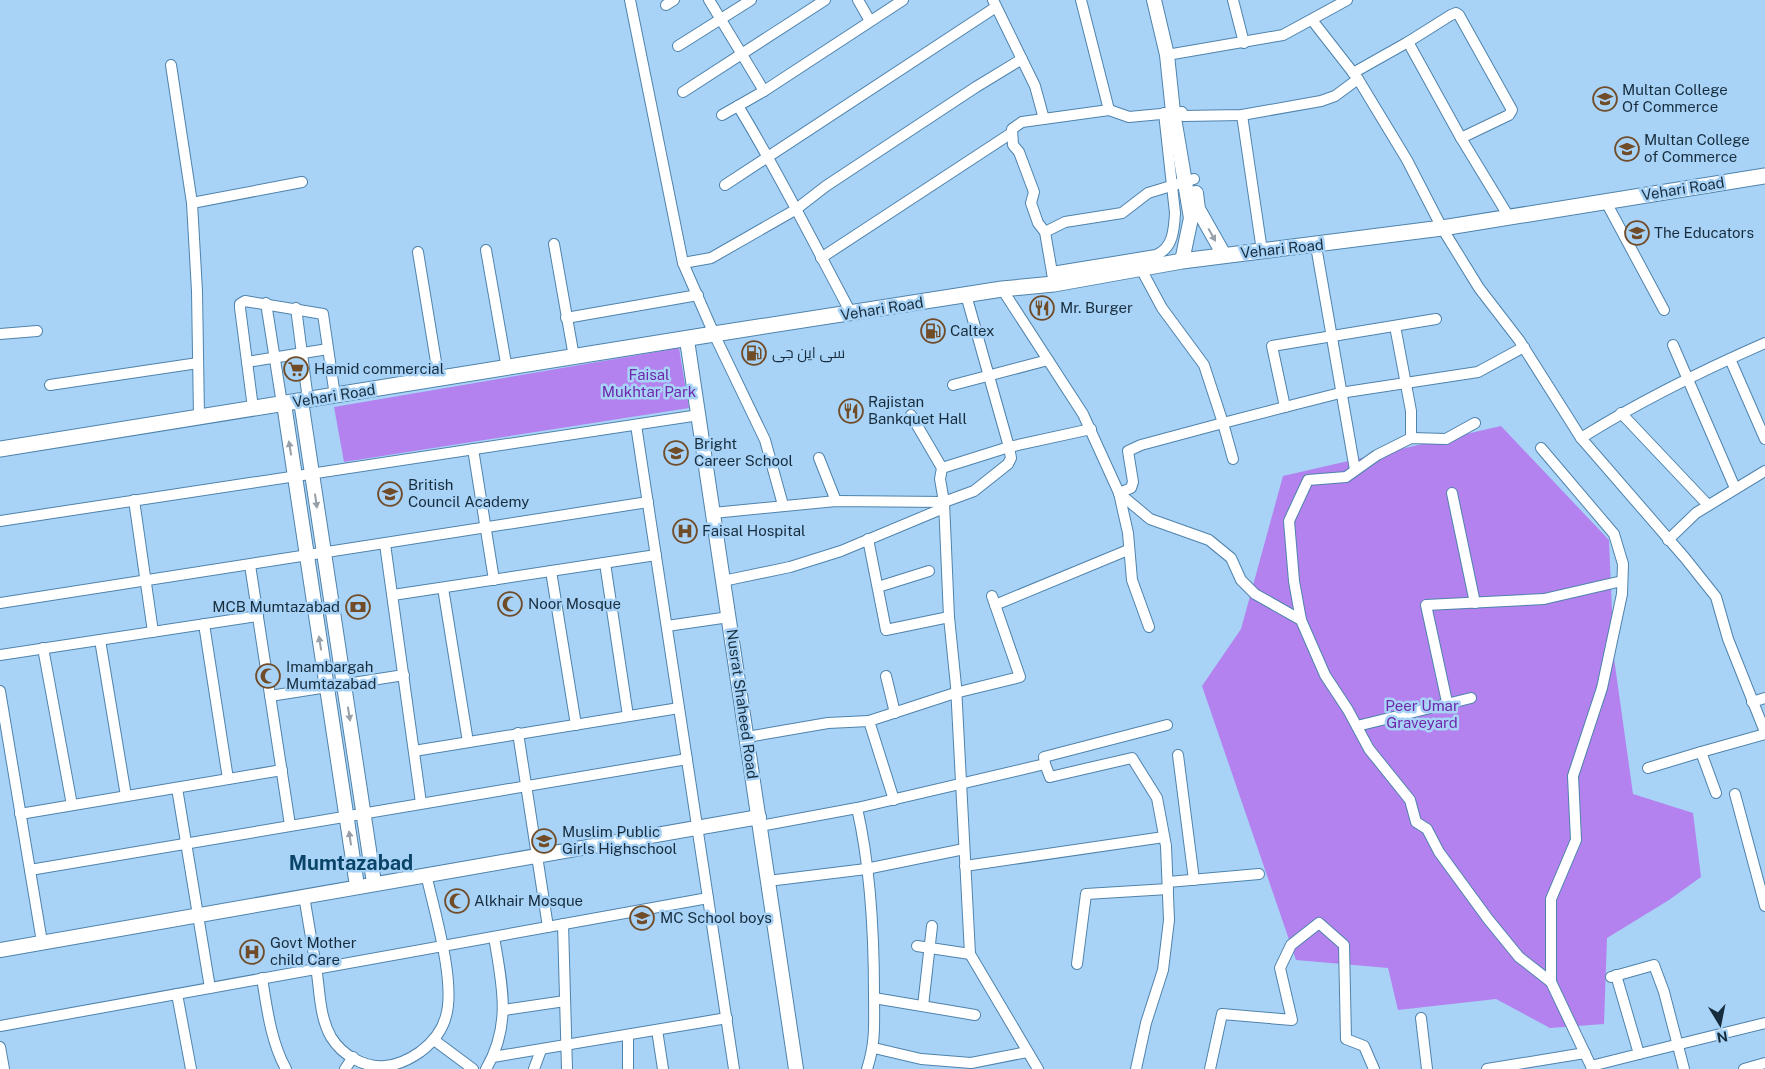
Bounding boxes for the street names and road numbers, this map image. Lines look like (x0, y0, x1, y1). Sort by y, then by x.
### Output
street label: Vehari Road (1640, 174, 1726, 203)
street label: Vehari Road (1239, 236, 1324, 261)
street label: Vehari Road (839, 294, 925, 323)
street label: Vehari Road (291, 381, 377, 410)
street label: Nusrat Shaheed Road (724, 628, 761, 780)

